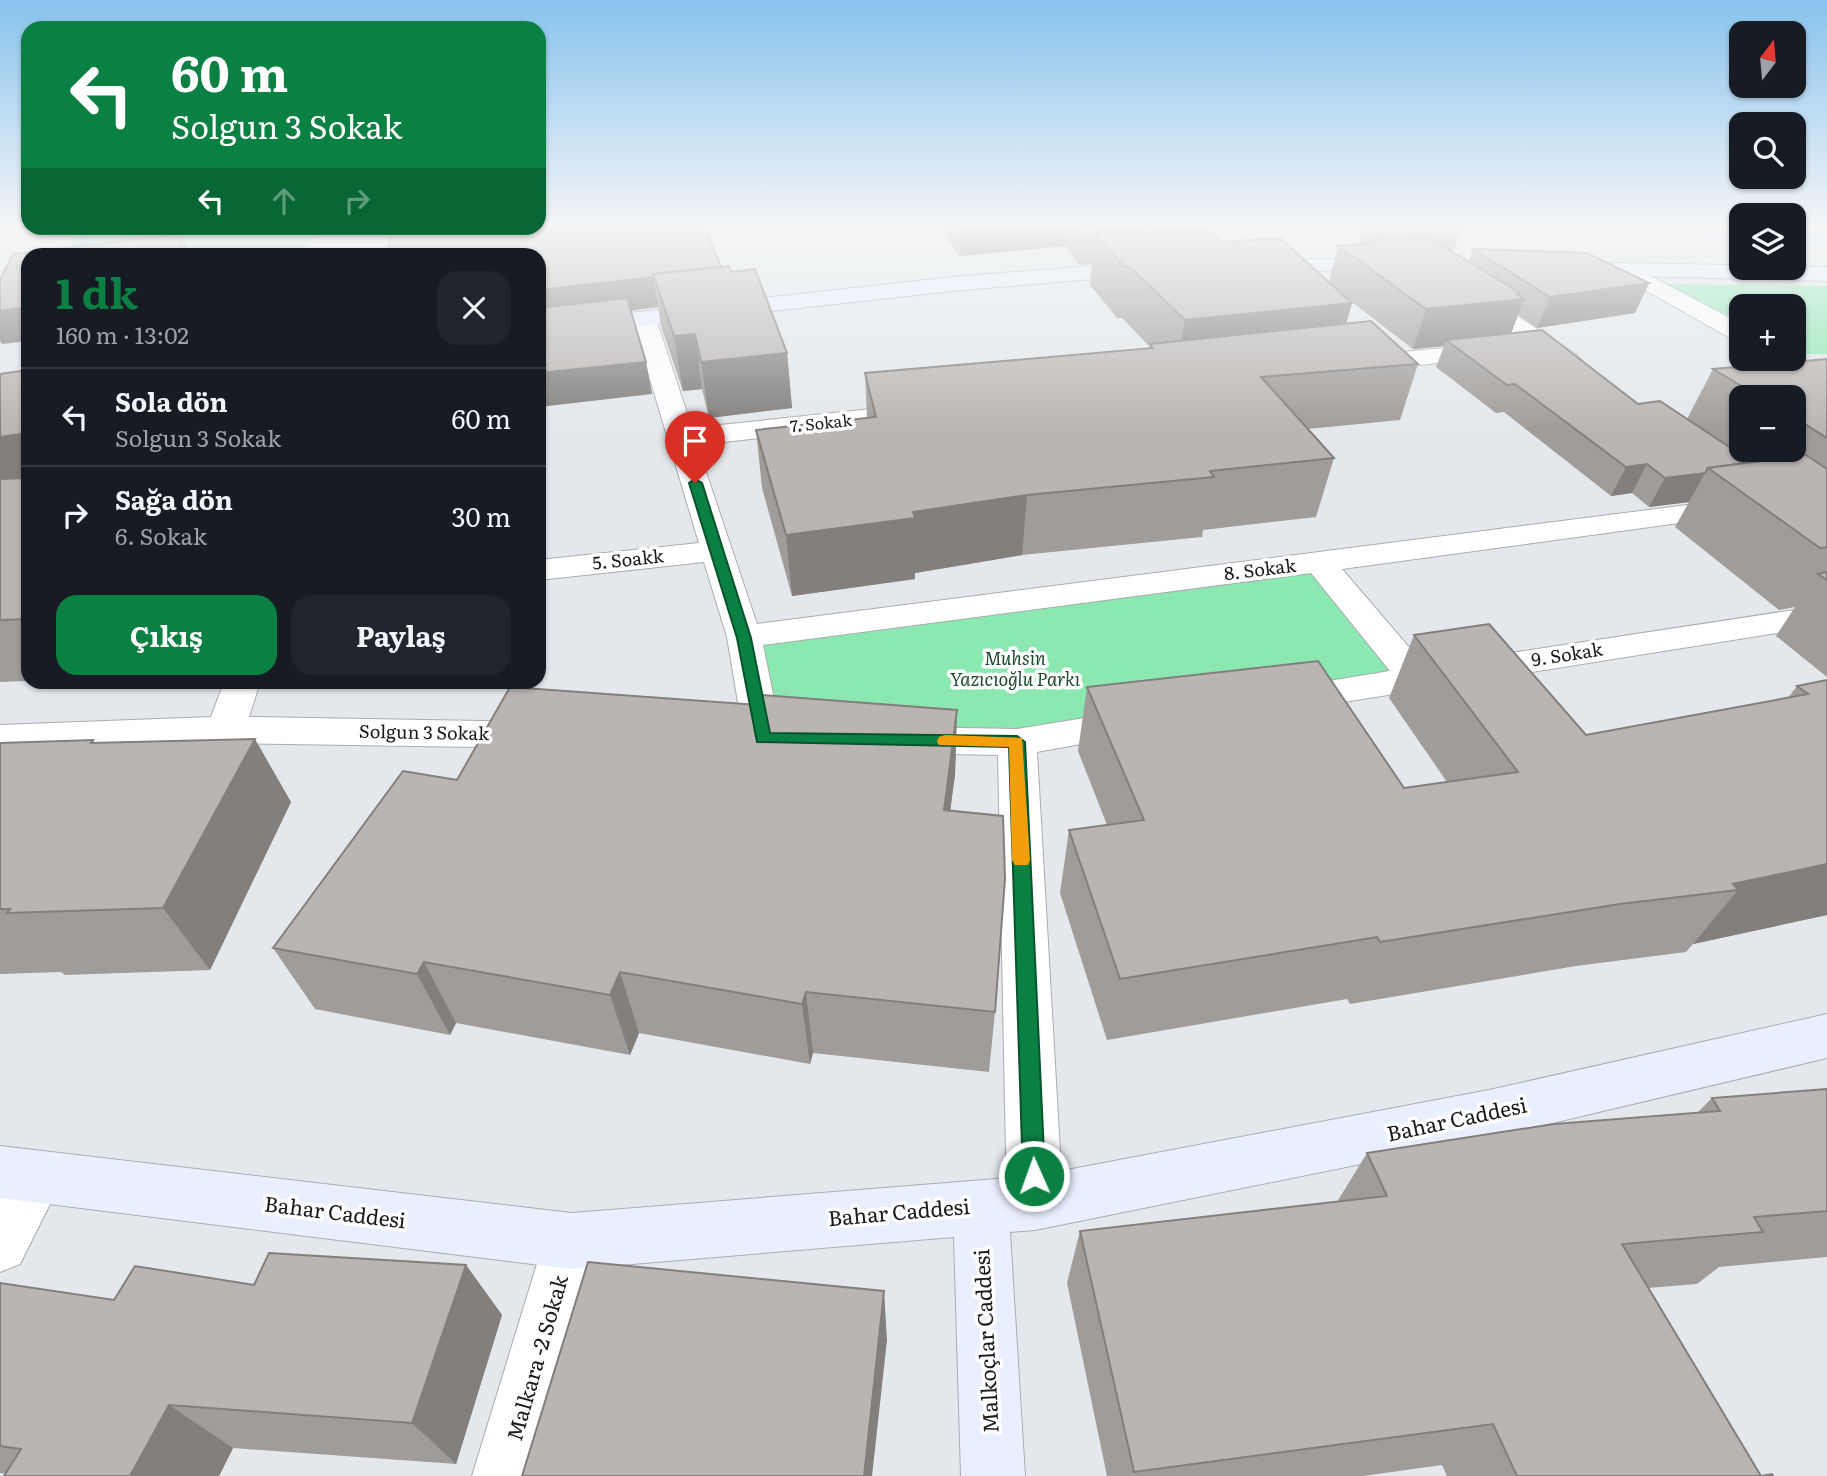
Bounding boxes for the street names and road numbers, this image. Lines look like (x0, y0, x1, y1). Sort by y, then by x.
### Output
street label: 7. Sokak (789, 407, 853, 437)
street label: 5. Soakk (591, 541, 666, 576)
street label: 8. Sokak (1222, 551, 1298, 586)
street label: 9. Sokak (1529, 634, 1605, 672)
street label: Solgun 3 Sokak (359, 717, 490, 746)
street label: Bahar Caddesi (1384, 1088, 1529, 1148)
street label: Bahar Caddesi (263, 1186, 408, 1235)
street label: Bahar Caddesi (827, 1189, 971, 1232)
street label: Malkoçlar Caddesi (964, 1248, 1005, 1434)
street label: Malkara -2 Sokak (497, 1271, 574, 1444)

